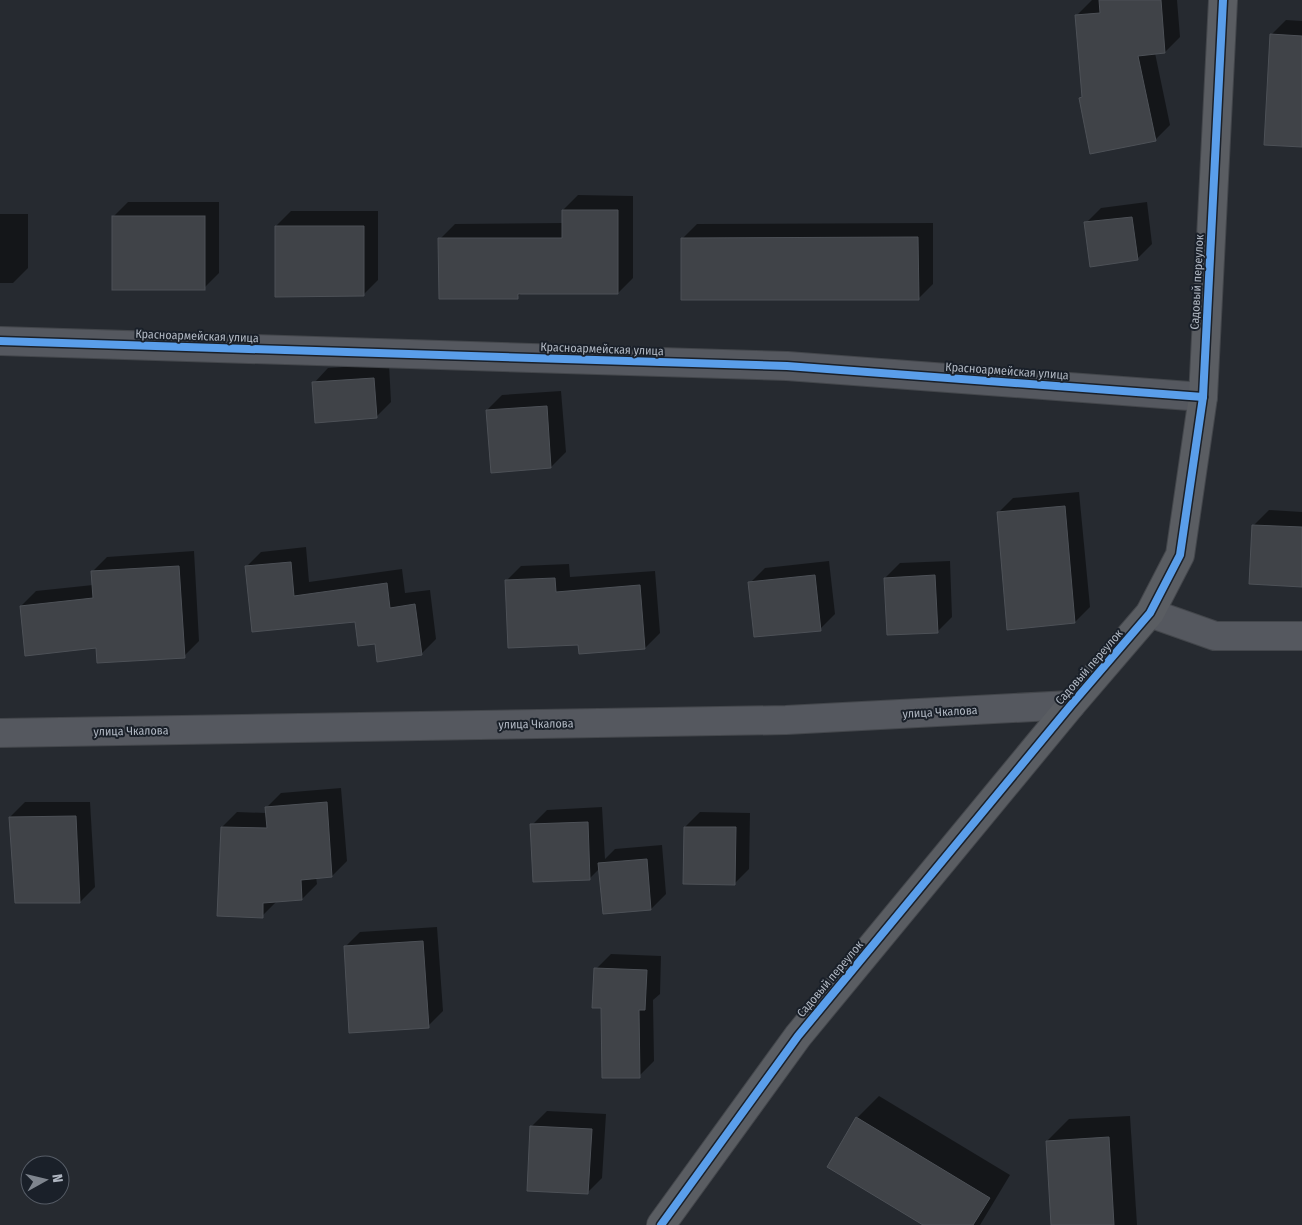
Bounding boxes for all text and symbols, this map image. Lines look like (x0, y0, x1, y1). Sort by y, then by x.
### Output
street label: Садовый переулок (1188, 234, 1207, 330)
street label: Красноармейская улица (135, 327, 259, 345)
street label: Красноармейская улица (540, 340, 664, 358)
street label: Красноармейская улица (945, 360, 1069, 382)
street label: Садовый переулок (1052, 626, 1126, 708)
street label: улица Чкалова (902, 703, 978, 721)
street label: улица Чкалова (498, 716, 574, 732)
street label: улица Чкалова (93, 723, 169, 739)
street label: Садовый переулок (794, 938, 866, 1020)
north arrow (20, 1155, 70, 1205)
text: N (48, 1173, 66, 1184)

